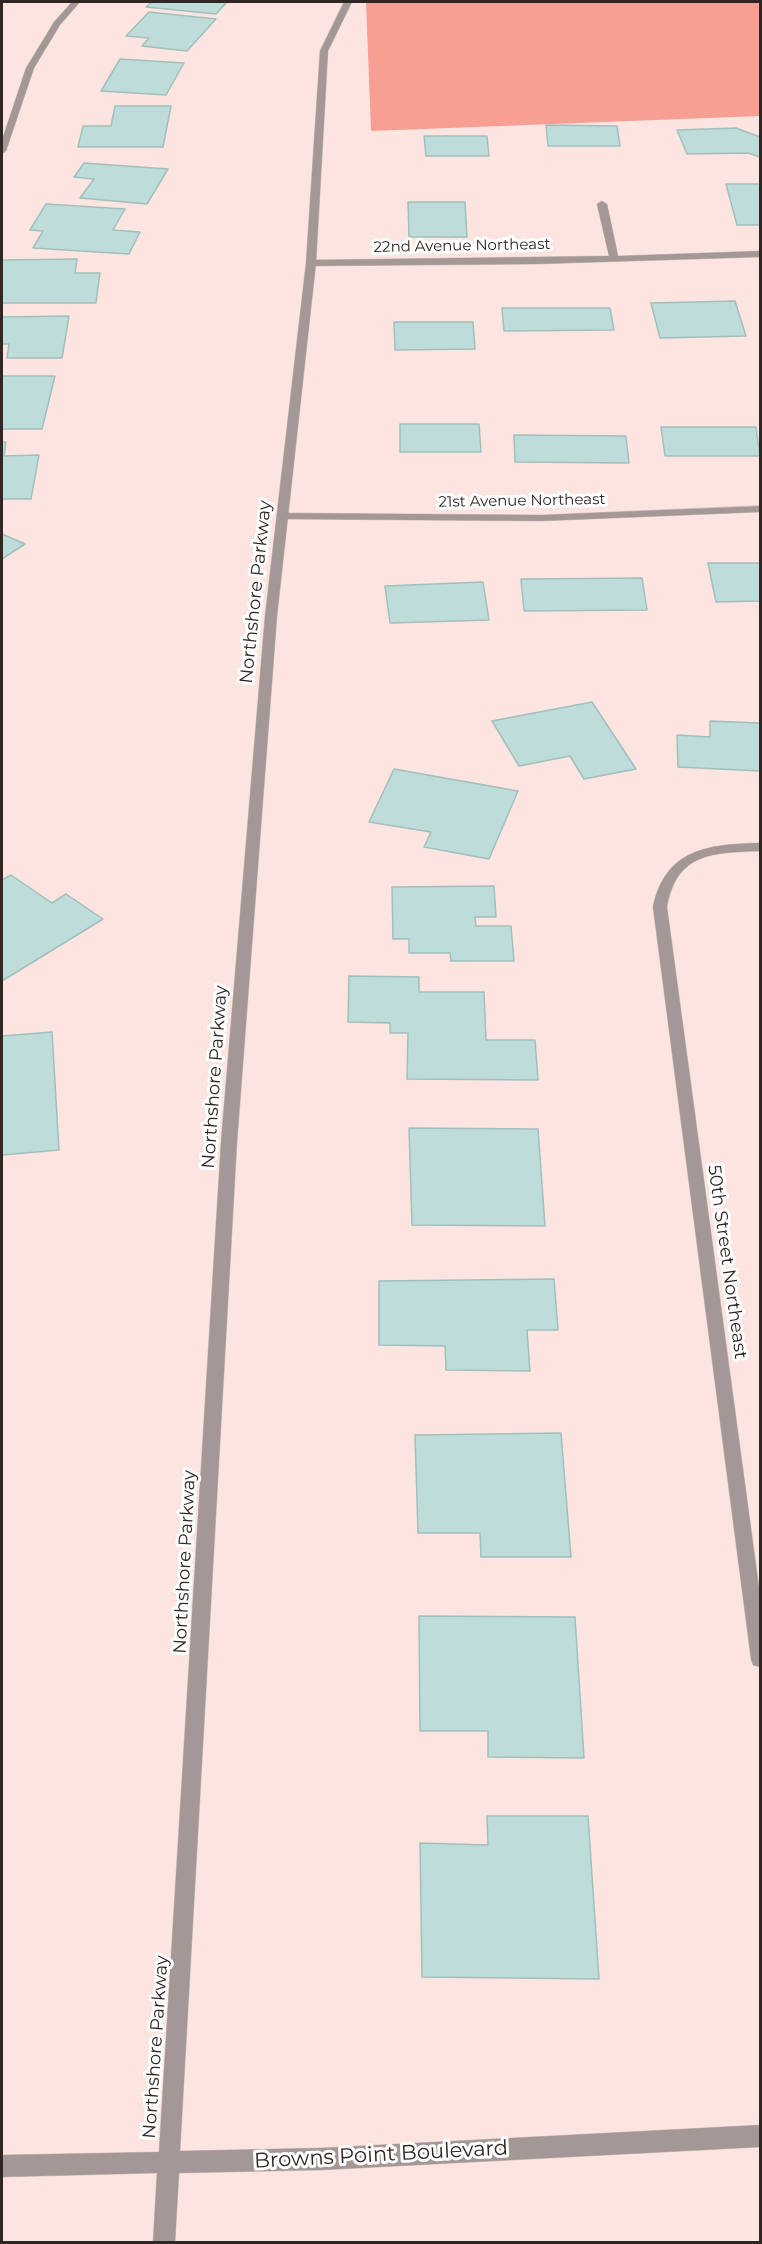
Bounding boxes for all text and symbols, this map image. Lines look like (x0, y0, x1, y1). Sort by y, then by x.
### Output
street label: 22nd Avenue Northeast (373, 235, 551, 257)
street label: 21st Avenue Northeast (438, 491, 606, 511)
street label: Northshore Parkway (236, 499, 276, 685)
street label: Northshore Parkway (198, 985, 232, 1169)
street label: 50th Street Northeast (703, 1164, 751, 1360)
street label: Northshore Parkway (169, 1470, 201, 1654)
street label: Northshore Parkway (139, 1955, 173, 2139)
street label: Browns Point Boulevard (253, 2136, 509, 2174)

